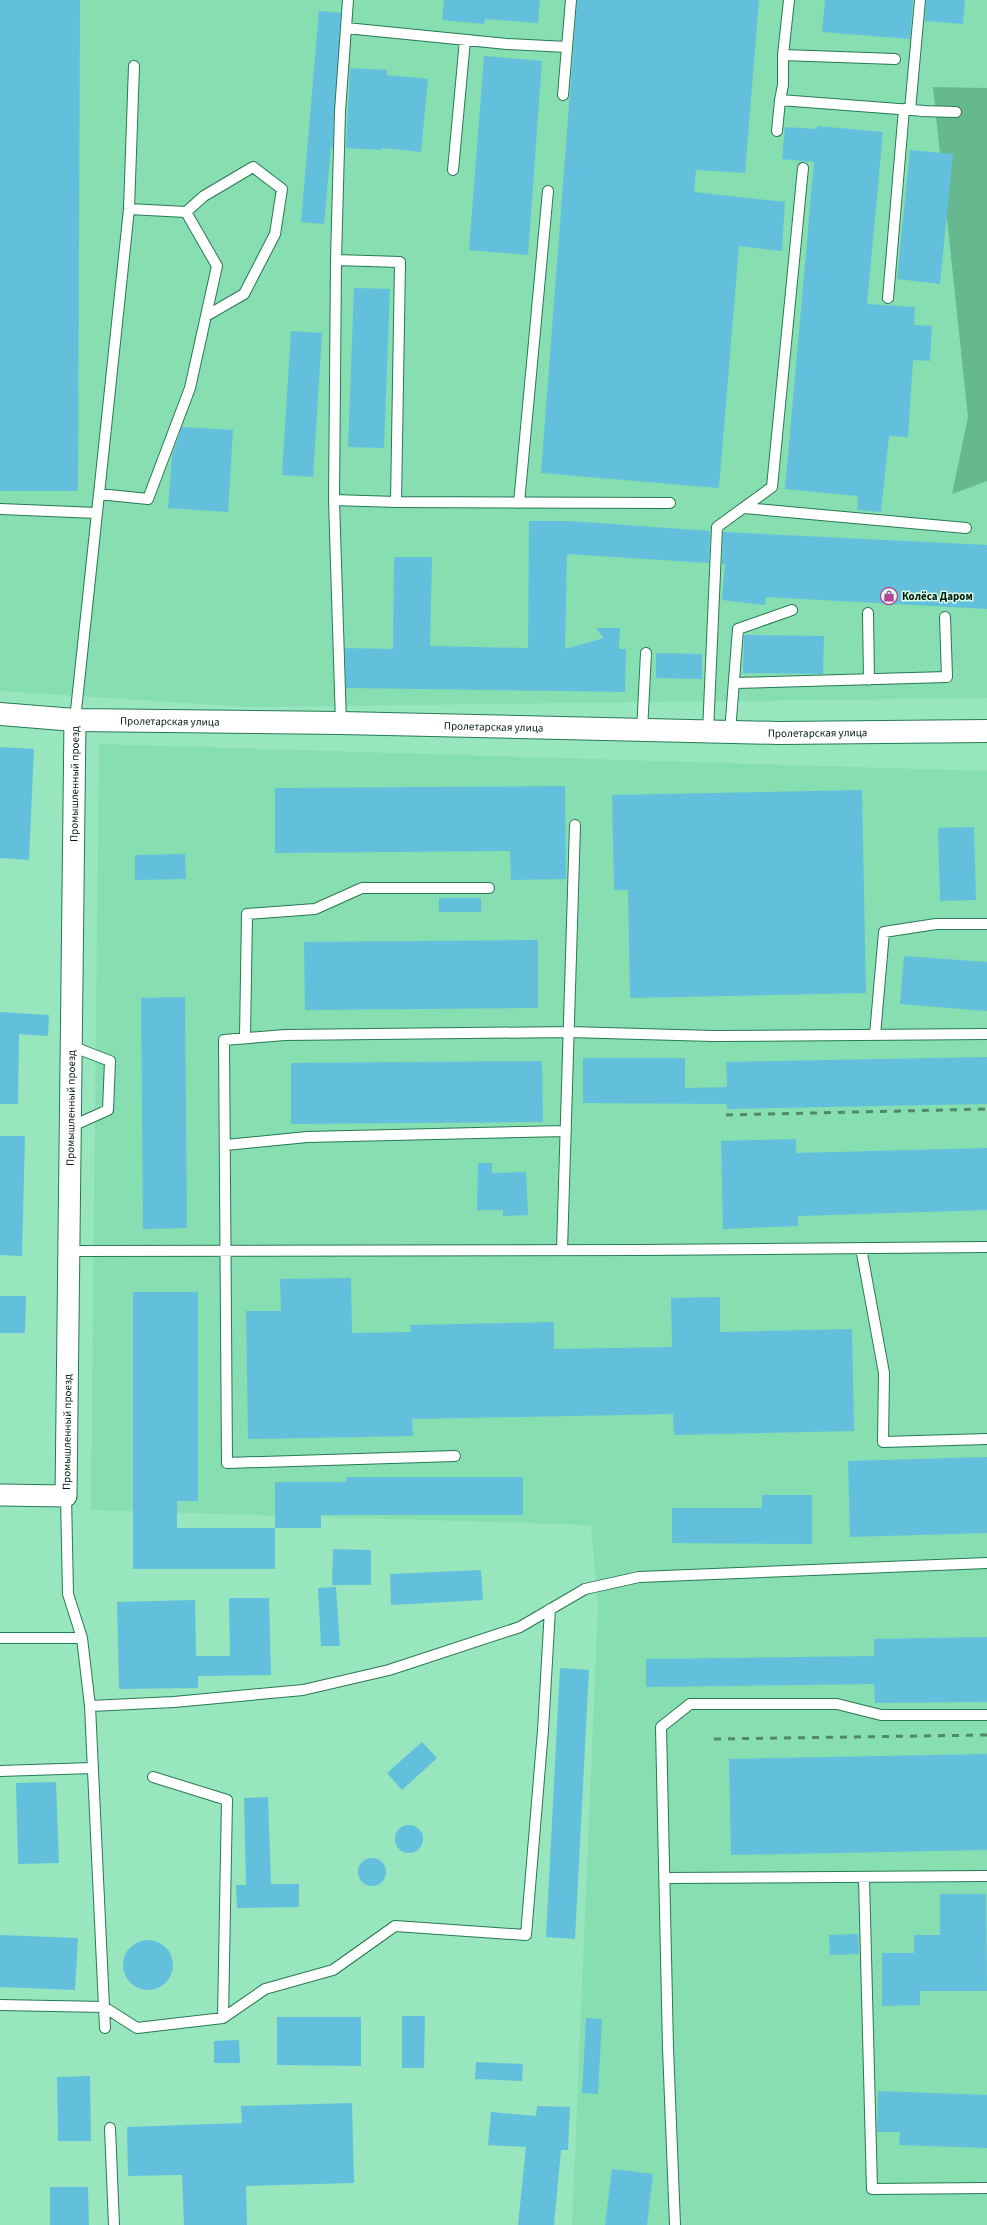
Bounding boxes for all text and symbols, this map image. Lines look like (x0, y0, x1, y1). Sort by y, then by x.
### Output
shop icon: Колёса Даром (879, 586, 899, 606)
place label: Колёса Даром (902, 589, 973, 604)
street label: Пролетарская улица (120, 713, 220, 729)
street label: Пролетарская улица (444, 718, 544, 735)
street label: Пролетарская улица (768, 725, 867, 741)
street label: Промышленный проезд (66, 726, 82, 842)
street label: Промышленный проезд (62, 1050, 79, 1166)
street label: Промышленный проезд (59, 1374, 75, 1490)

